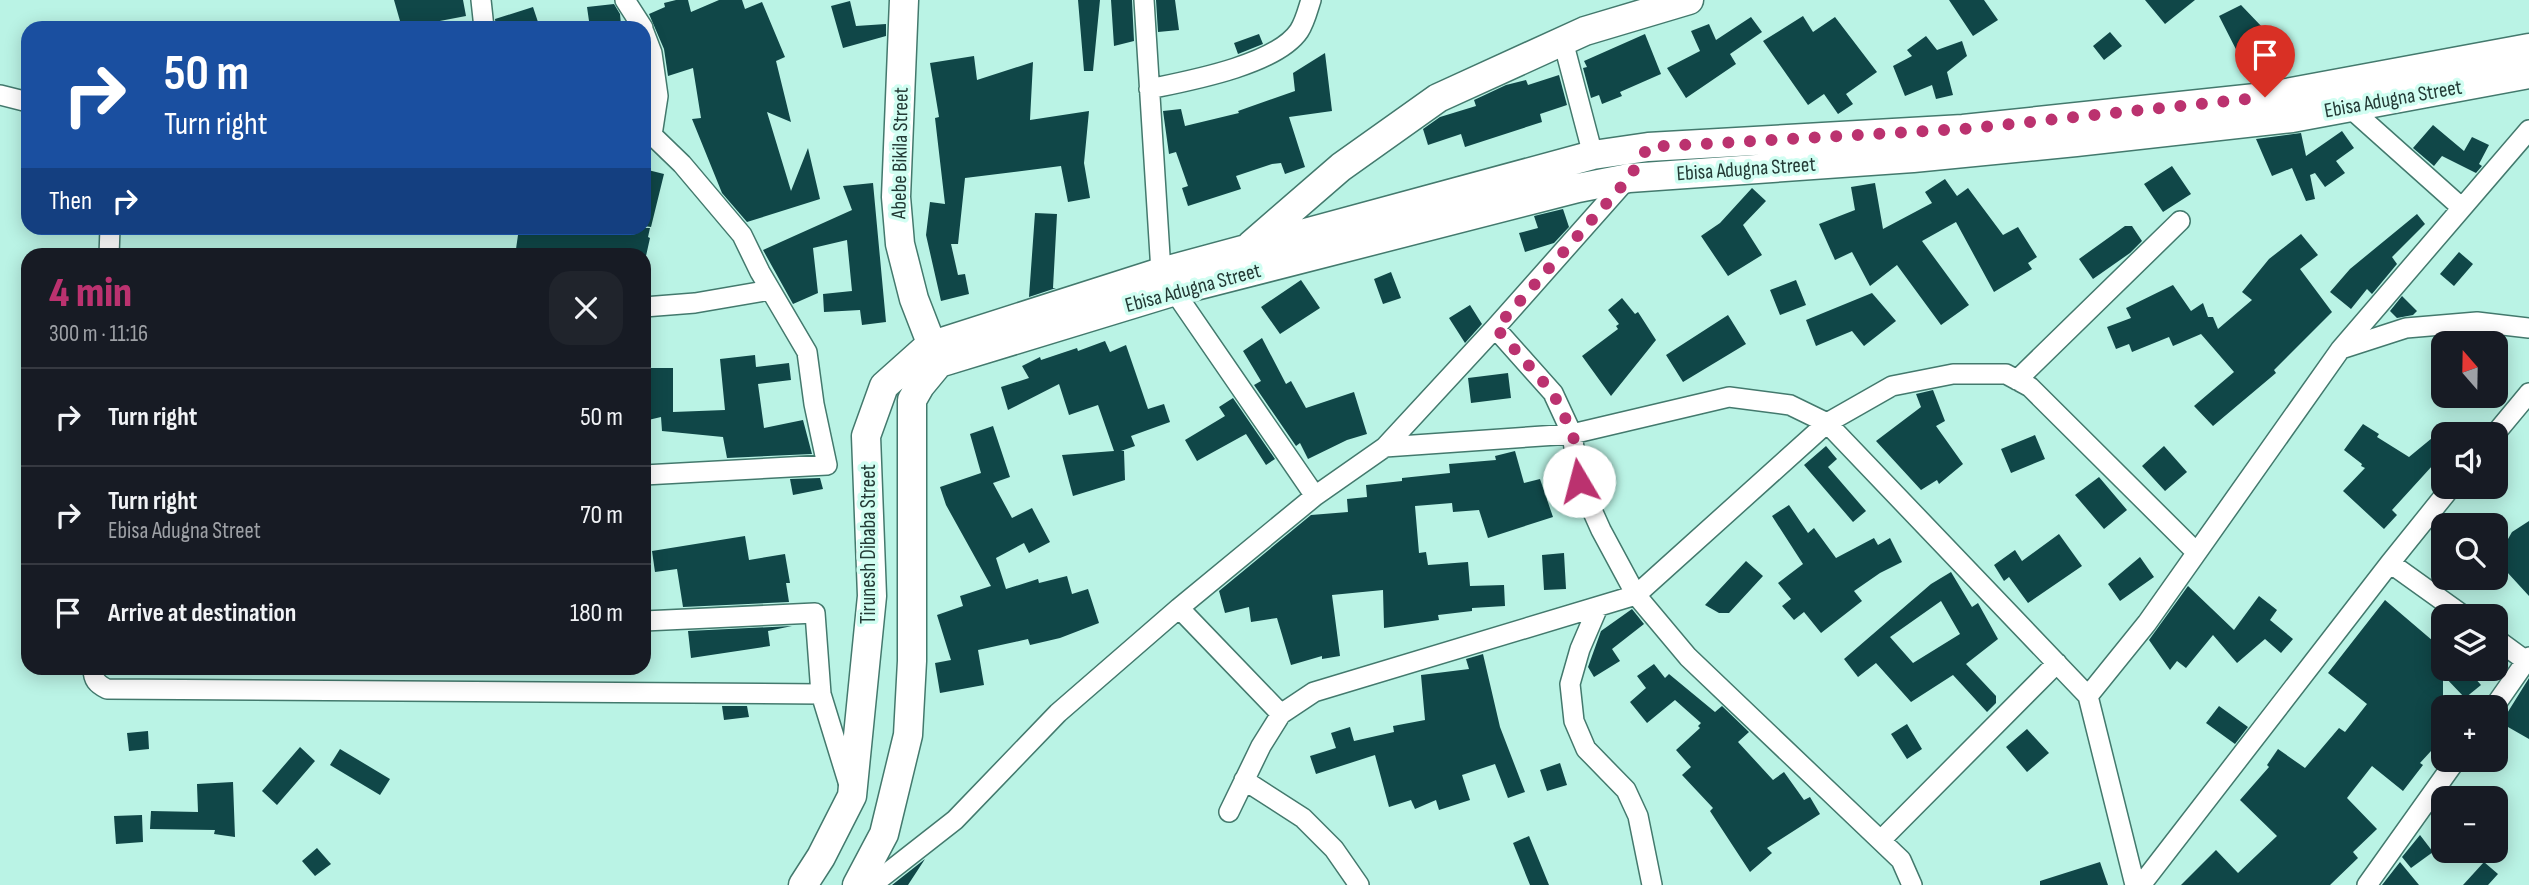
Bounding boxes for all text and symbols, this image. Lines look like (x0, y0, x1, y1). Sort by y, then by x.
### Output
pin (2235, 25, 2295, 97)
icon: arrive (2246, 36, 2284, 74)
text: 50 m (164, 45, 249, 104)
icon: right (49, 49, 140, 140)
street label: Ebisa Adugna Street (2322, 75, 2464, 123)
street label: Abebe Bikila Street (886, 87, 914, 220)
text: Turn right (164, 105, 268, 144)
street label: Ebisa Adugna Street (1676, 152, 1816, 186)
icon: right (106, 182, 144, 220)
text: Then (49, 186, 92, 217)
street label: Ebisa Adugna Street (1122, 258, 1264, 318)
text: 4 min (49, 268, 132, 319)
button: close (549, 271, 623, 345)
text: 300 m · 11:16 (49, 320, 148, 348)
north arrow (2431, 331, 2508, 408)
map controls (2431, 331, 2508, 863)
icon: right (49, 398, 87, 436)
text: Turn right (108, 402, 197, 433)
text: 50 m (580, 402, 623, 433)
button: sound (2431, 422, 2508, 499)
position arrow (1542, 444, 1616, 518)
street label: Tirunesh Dibaba Street (856, 464, 881, 624)
text: Turn right (108, 486, 197, 517)
icon: right (49, 496, 87, 534)
text: 70 m (580, 500, 623, 531)
button: search (2431, 513, 2508, 590)
text: Ebisa Adugna Street (108, 517, 261, 545)
icon: arrive (49, 594, 87, 632)
text: Arrive at destination (108, 598, 296, 629)
text: 180 m (570, 598, 623, 629)
button: layers (2431, 604, 2508, 681)
button: + (2431, 695, 2508, 772)
button: − (2431, 786, 2508, 863)

